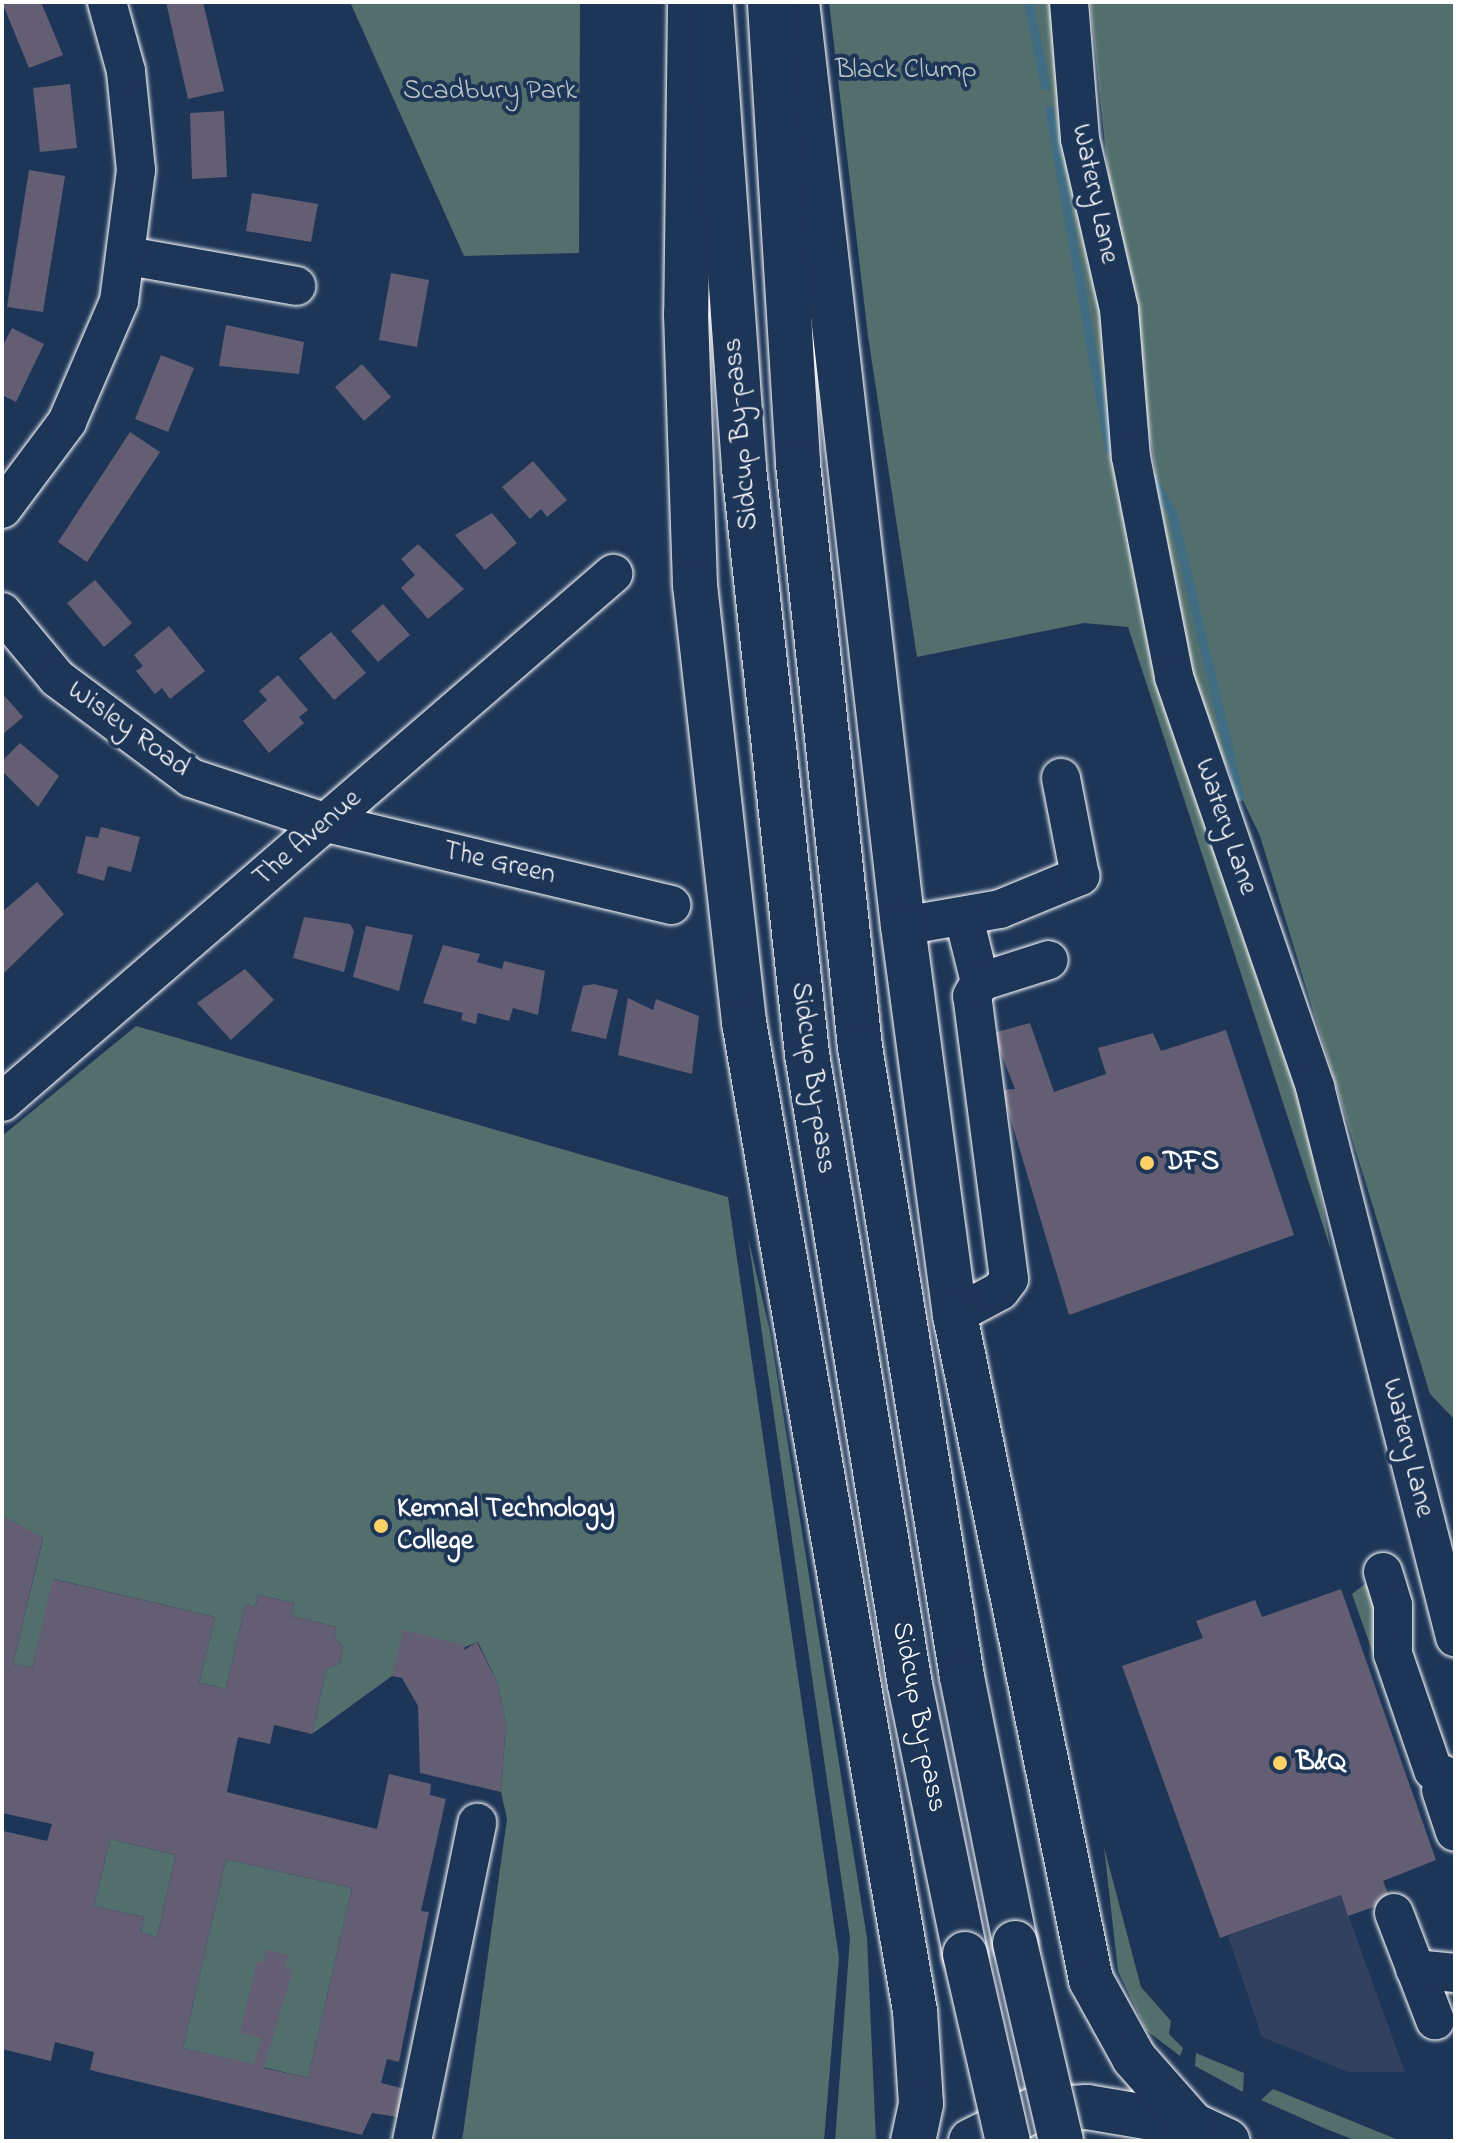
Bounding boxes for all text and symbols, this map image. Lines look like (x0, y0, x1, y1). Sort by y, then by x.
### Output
park label: Black Clump (835, 54, 977, 88)
park label: Scadbury Park (403, 75, 577, 109)
street label: Watery Lane (1063, 121, 1125, 267)
street label: Sidcup By-pass (717, 336, 767, 532)
street label: Wisley Road (60, 674, 196, 786)
street label: Watery Lane (1186, 754, 1264, 900)
street label: The Avenue (247, 783, 369, 895)
street label: The Green (440, 835, 558, 893)
street label: Sidcup By-pass (782, 980, 842, 1176)
place label: DFS (1163, 1146, 1219, 1180)
marker: DFS (1138, 1154, 1156, 1172)
street label: Watery Lane (1374, 1375, 1440, 1521)
place label: Kemnal Technology College (397, 1493, 615, 1559)
marker: Kemnal Technology College (372, 1517, 390, 1535)
street label: Sidcup By-pass (883, 1619, 953, 1815)
place label: B&Q (1296, 1746, 1346, 1780)
marker: B&Q (1271, 1754, 1289, 1772)

